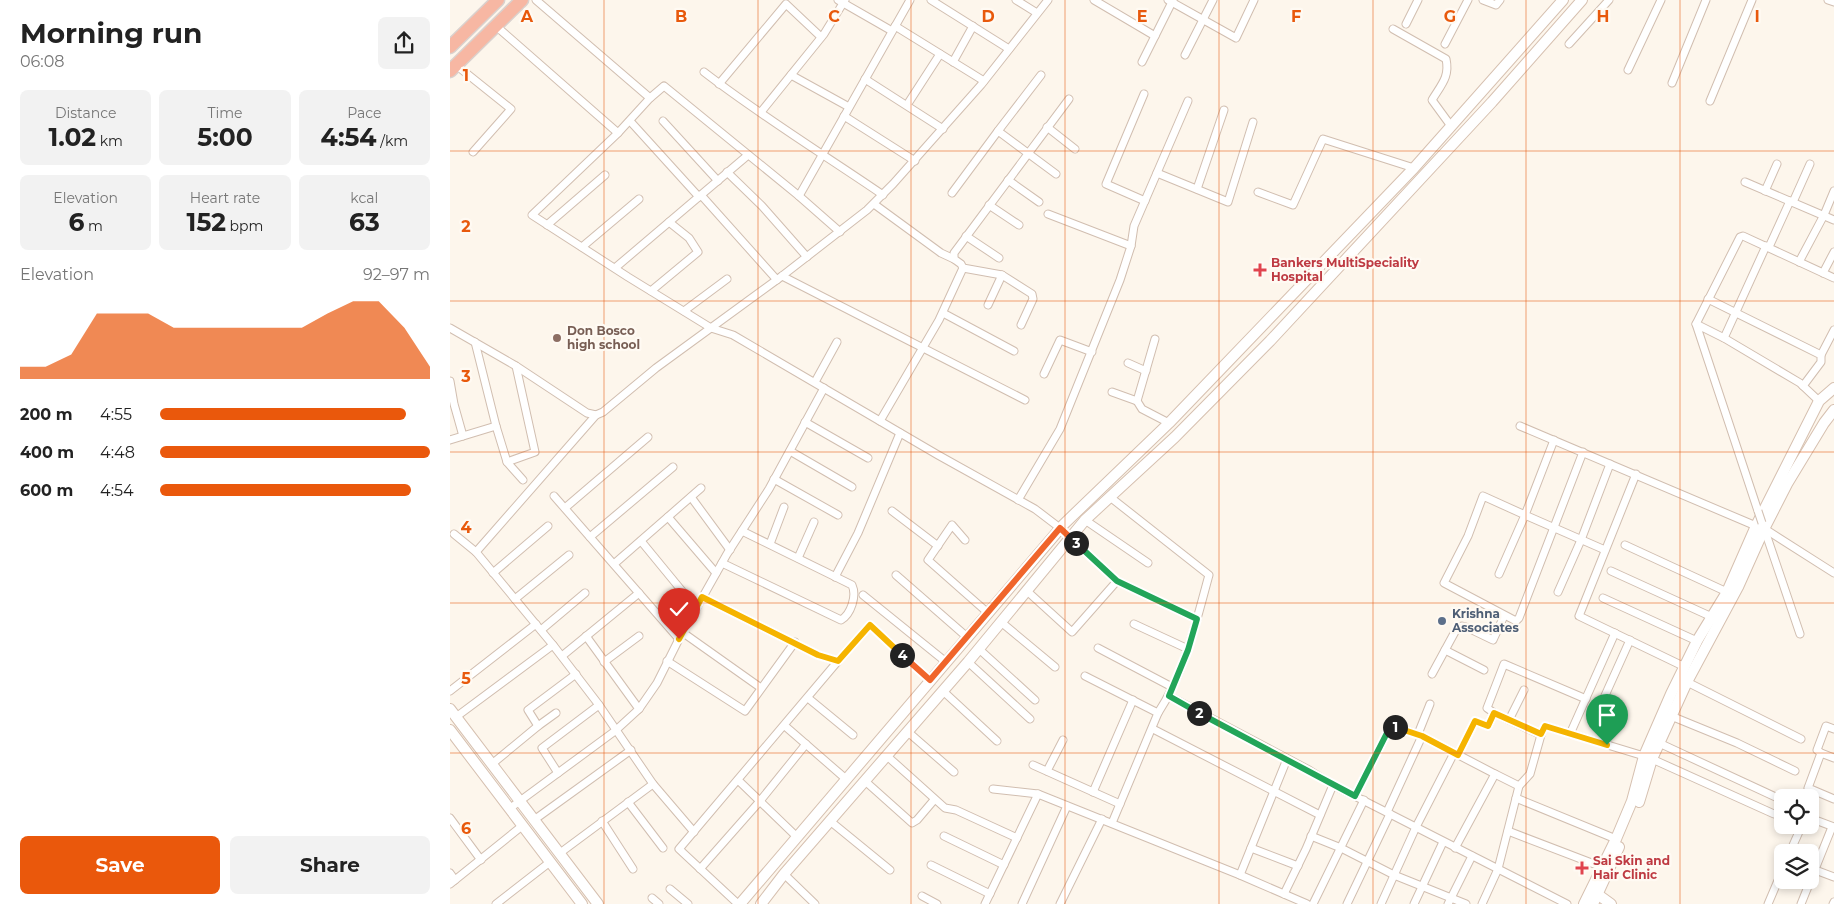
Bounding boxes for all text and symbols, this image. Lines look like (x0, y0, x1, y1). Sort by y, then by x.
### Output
text: A (520, 7, 534, 26)
text: B (675, 7, 687, 26)
text: C (828, 7, 840, 26)
text: D (981, 7, 995, 26)
text: E (1137, 7, 1147, 26)
text: F (1291, 7, 1301, 26)
text: G (1444, 7, 1456, 26)
text: H (1597, 7, 1609, 26)
text: I (1754, 7, 1760, 26)
text: Morning run (20, 16, 202, 50)
button: share (378, 17, 430, 69)
text: 06:08 (20, 52, 65, 71)
text: 1 (463, 66, 469, 85)
text: Distance (55, 104, 116, 122)
text: Time (207, 104, 243, 122)
text: Pace (347, 104, 381, 122)
text: 1.02 (48, 122, 96, 152)
text: 5:00 (197, 122, 253, 152)
text: 4:54 (320, 122, 377, 152)
text: km (96, 132, 123, 150)
text: /km (377, 132, 408, 150)
text: Elevation (53, 189, 118, 207)
text: Heart rate (190, 189, 260, 207)
text: kcal (350, 189, 378, 207)
text: 6 (68, 207, 84, 237)
text: 152 (187, 207, 226, 237)
text: 63 (349, 207, 380, 237)
text: m (84, 217, 103, 235)
text: bpm (226, 217, 263, 235)
text: 2 (461, 217, 471, 236)
place label: Bankers MultiSpeciality Hospital (1271, 255, 1420, 284)
marker: Bankers MultiSpeciality Hospital (1253, 263, 1267, 277)
text: Elevation (20, 265, 94, 284)
text: 92–97 m (363, 265, 430, 284)
place label: Don Bosco high school (567, 323, 640, 352)
marker: Don Bosco high school (551, 332, 563, 344)
text: 3 (460, 367, 471, 386)
text: 200 m (20, 405, 72, 424)
text: 4:55 (100, 405, 132, 424)
text: 400 m (20, 443, 74, 462)
text: 4:48 (100, 443, 135, 462)
text: 600 m (20, 481, 73, 500)
text: 4:54 (100, 481, 134, 500)
text: 4 (460, 518, 472, 537)
pin: 3 (1064, 530, 1088, 556)
text: 3 (1072, 534, 1081, 552)
pin (658, 588, 700, 639)
icon: check (665, 595, 693, 623)
place label: Krishna Associates (1451, 606, 1519, 635)
marker: Krishna Associates (1436, 615, 1448, 627)
pin: 4 (890, 642, 914, 668)
text: 4 (898, 646, 907, 664)
text: 5 (461, 669, 471, 688)
pin (1586, 694, 1628, 745)
pin: 2 (1186, 700, 1212, 726)
icon: arrive (1593, 701, 1621, 729)
text: 2 (1195, 704, 1204, 722)
pin: 1 (1382, 714, 1408, 740)
text: 1 (1393, 718, 1398, 736)
map controls (1774, 789, 1819, 889)
button: locate (1774, 789, 1819, 834)
text: 6 (461, 819, 471, 838)
button: Save (20, 836, 220, 894)
button: Share (230, 836, 430, 894)
button: layers (1774, 844, 1819, 889)
place label: Sai Skin and Hair Clinic (1593, 853, 1670, 882)
marker: Sai Skin and Hair Clinic (1575, 861, 1589, 875)

